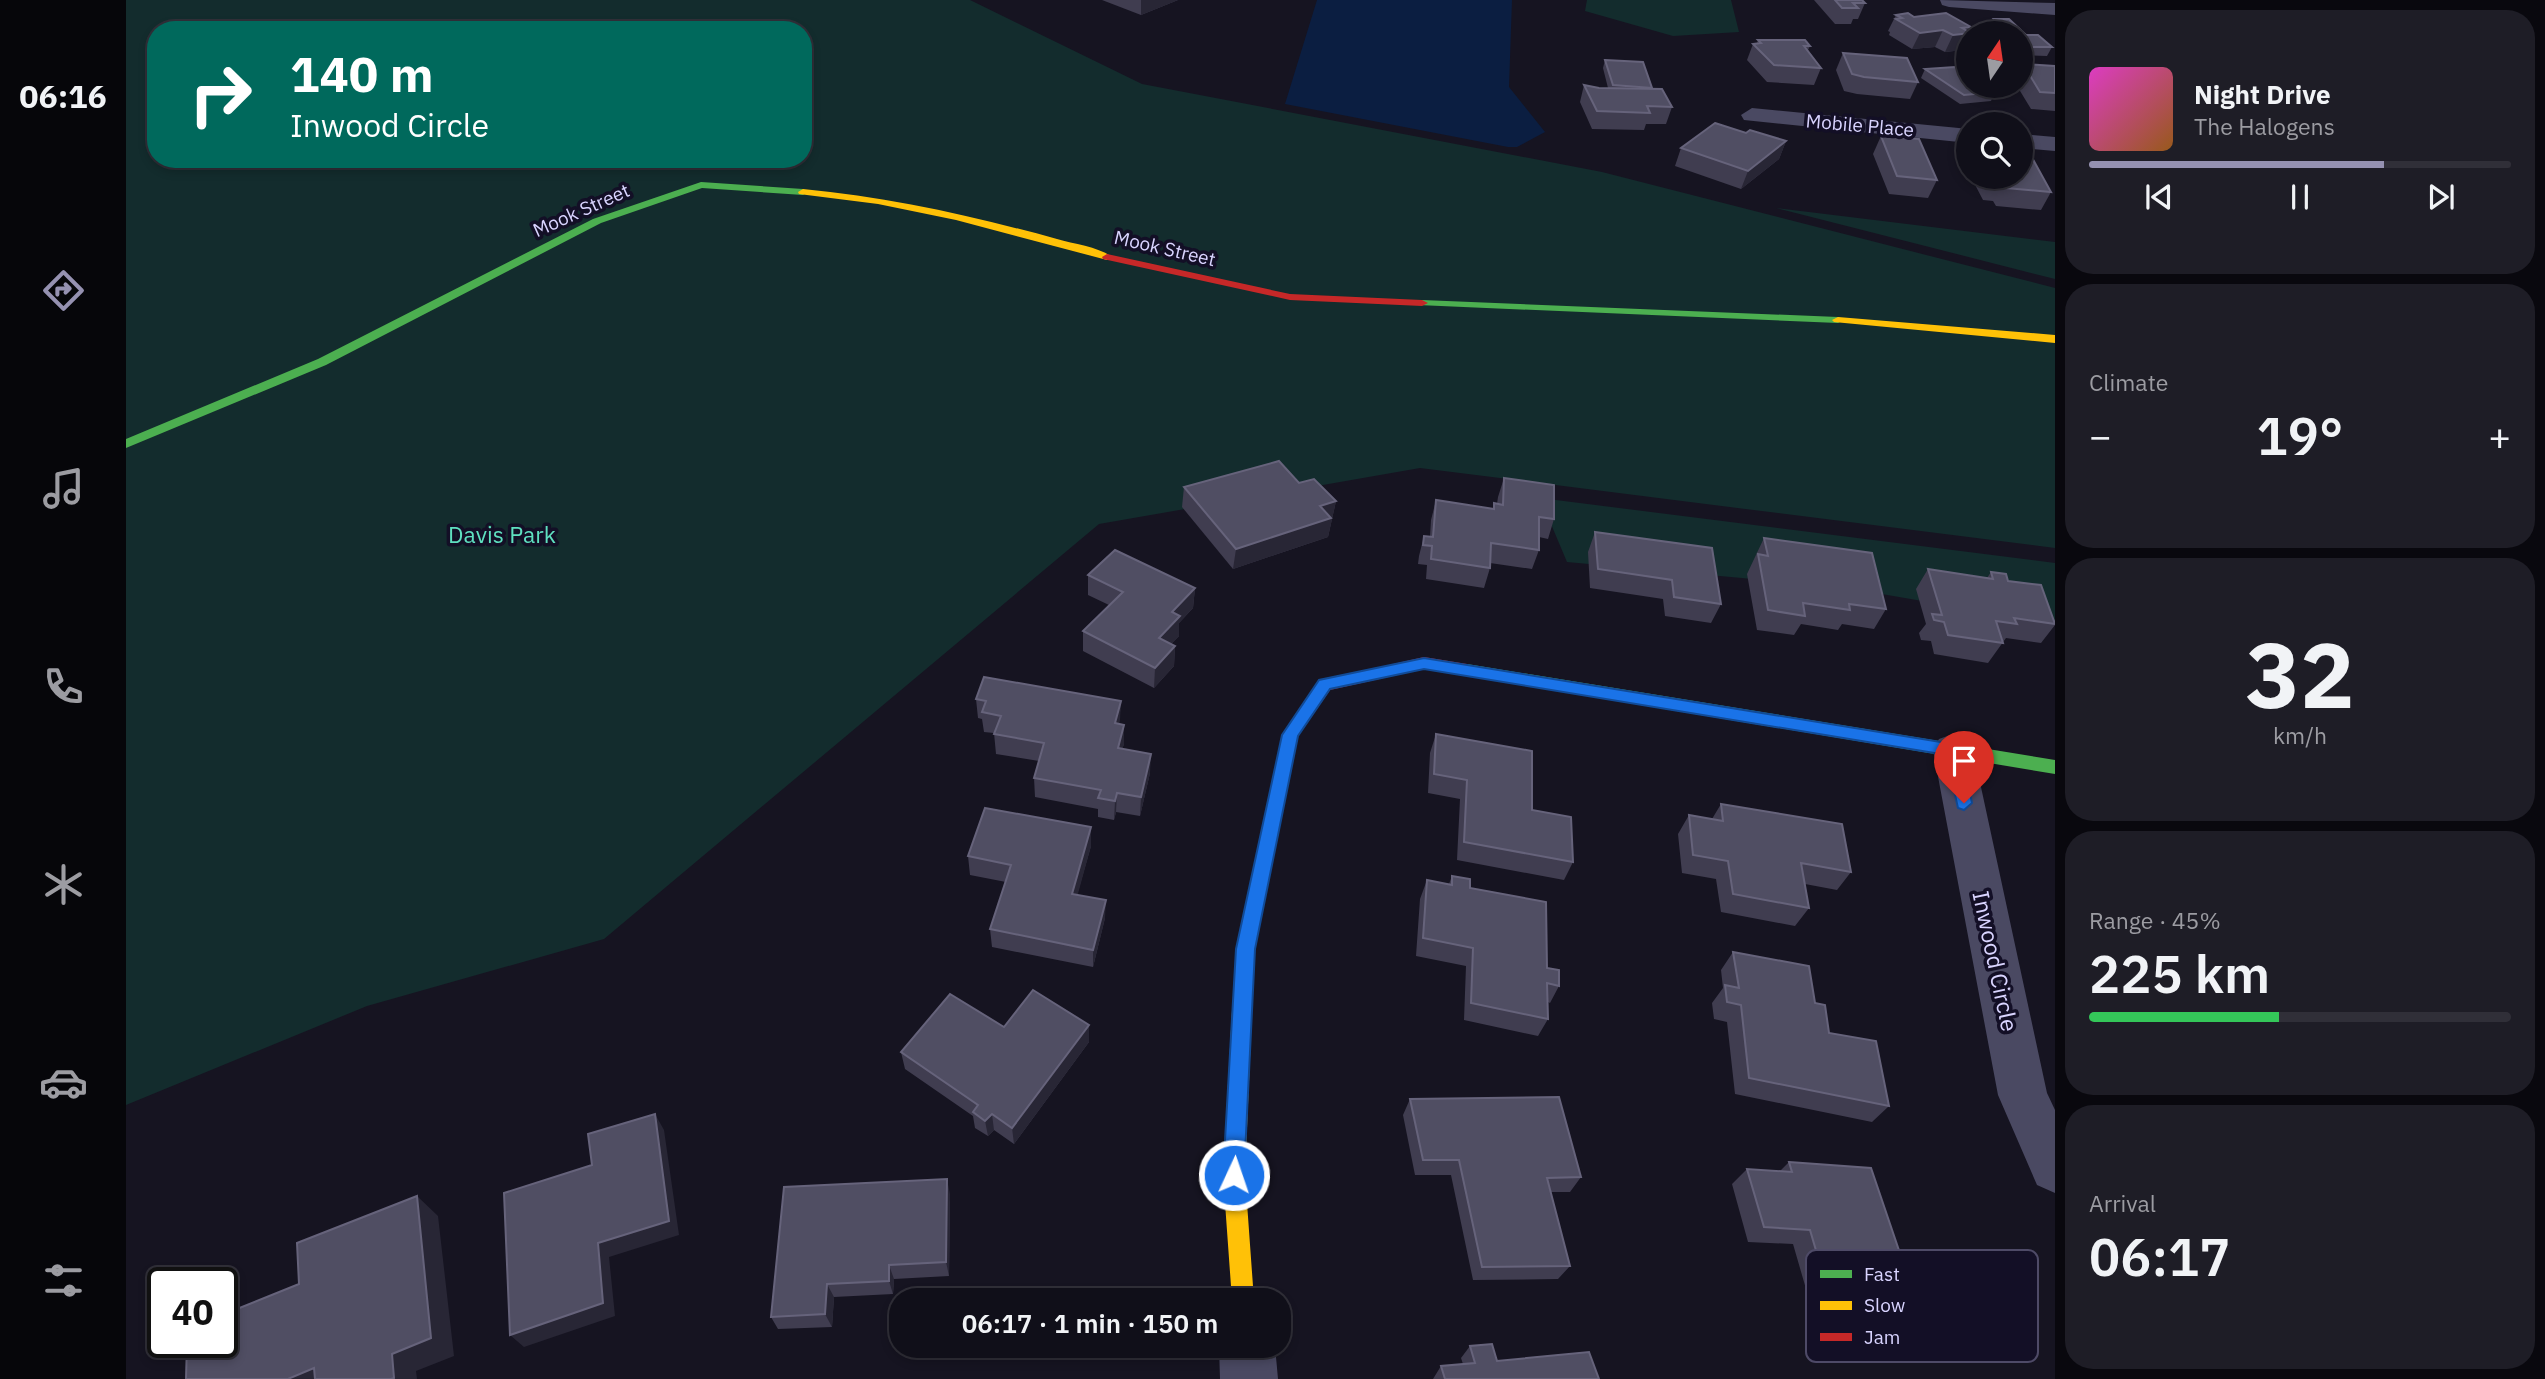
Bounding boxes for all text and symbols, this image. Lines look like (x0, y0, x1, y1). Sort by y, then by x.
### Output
north arrow (1956, 21, 2034, 98)
map controls (1956, 21, 2033, 189)
text: 140 m (290, 42, 434, 105)
icon: right (175, 49, 266, 140)
text: 06:16 (19, 75, 107, 117)
text: Night Drive (2194, 77, 2331, 111)
text: Inwood Circle (290, 104, 489, 146)
street label: Mobile Place (1805, 108, 1915, 142)
text: The Halogens (2194, 111, 2335, 141)
button: search (1956, 112, 2033, 189)
street label: Mook Street (529, 178, 633, 242)
icon: previous (2140, 178, 2178, 216)
icon: pause (2281, 178, 2319, 216)
icon: next (2422, 178, 2460, 216)
street label: Mook Street (1112, 225, 1218, 271)
icon: directions (39, 266, 88, 315)
text: Climate (2089, 367, 2168, 397)
text: 19° (2257, 402, 2343, 469)
text: − (2089, 411, 2112, 460)
text: + (2488, 411, 2511, 460)
icon: music (39, 464, 88, 513)
park label: Davis Park (448, 519, 556, 549)
text: 32 (2245, 615, 2355, 733)
icon: phone (39, 662, 88, 711)
text: km/h (2273, 720, 2327, 750)
pin (1934, 731, 1994, 803)
icon: arrive (1945, 742, 1983, 780)
icon: climate (39, 860, 88, 909)
street label: Inwood Circle (1966, 888, 2026, 1034)
text: Range · 45% (2089, 905, 2221, 935)
text: 225 km (2089, 940, 2270, 1007)
icon: car (39, 1058, 88, 1107)
position arrow (1197, 1138, 1271, 1212)
text: Arrival (2089, 1188, 2156, 1218)
text: 06:17 (2089, 1223, 2230, 1290)
legend (1806, 1250, 2038, 1362)
icon: filters (39, 1256, 88, 1305)
text: Fast (1864, 1262, 1900, 1286)
speed limit sign: 40 (147, 1267, 238, 1358)
text: Slow (1864, 1293, 1905, 1317)
text: 06:17 · 1 min · 150 m (962, 1306, 1218, 1340)
text: Jam (1864, 1325, 1900, 1349)

